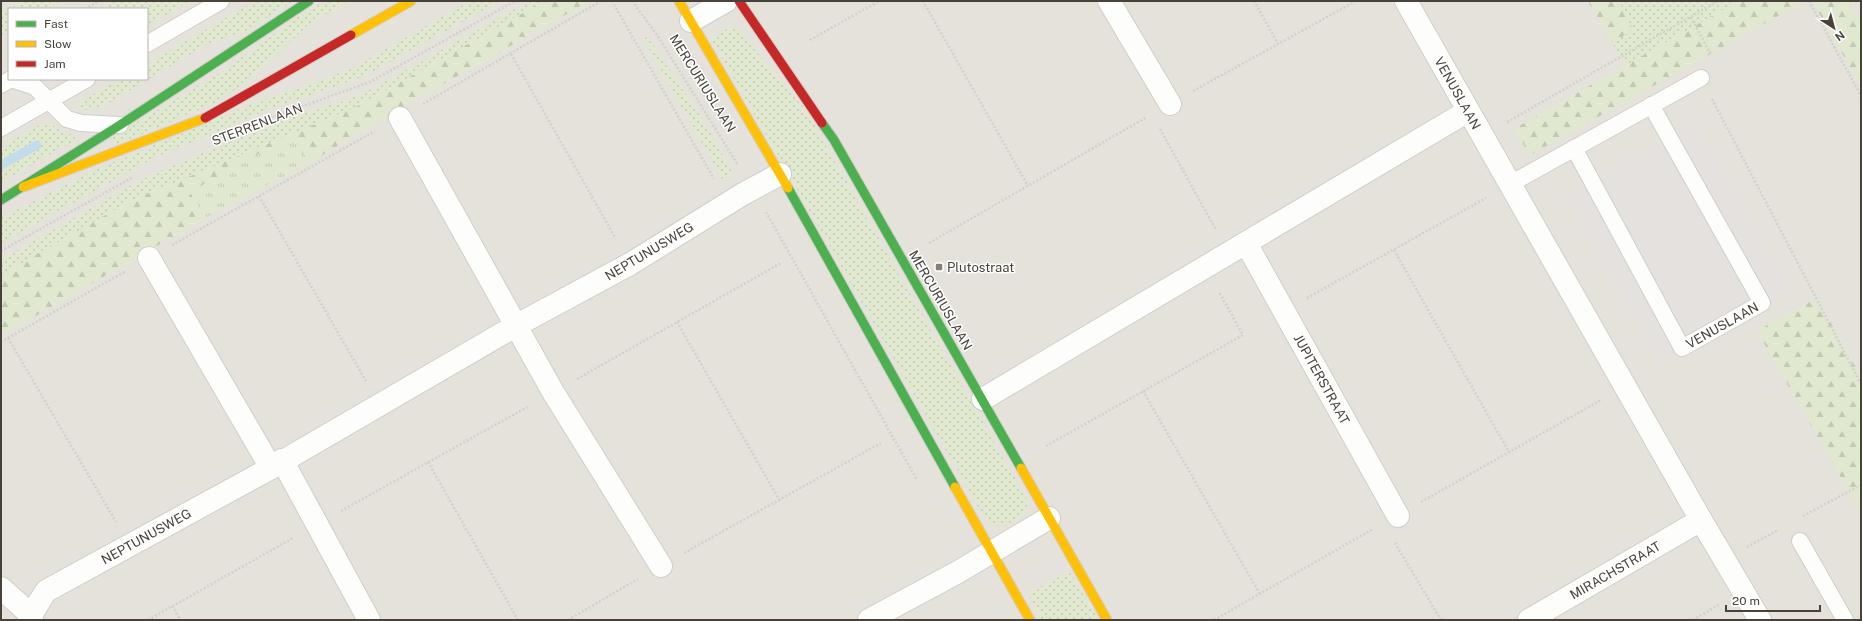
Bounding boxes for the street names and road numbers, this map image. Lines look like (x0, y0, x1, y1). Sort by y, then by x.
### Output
street label: MERCURIUSLAAN (666, 32, 739, 135)
street label: VENUSLAAN (1431, 54, 1484, 132)
street label: STERRENLAAN (210, 100, 305, 149)
street label: NEPTUNUSWEG (602, 219, 696, 284)
street label: MERCURIUSLAAN (906, 248, 975, 353)
street label: VENUSLAAN (1683, 299, 1761, 352)
street label: JUPITERSTRAAT (1291, 332, 1353, 427)
street label: NEPTUNUSWEG (99, 506, 194, 567)
street label: MIRACHSTRAAT (1567, 538, 1663, 602)

